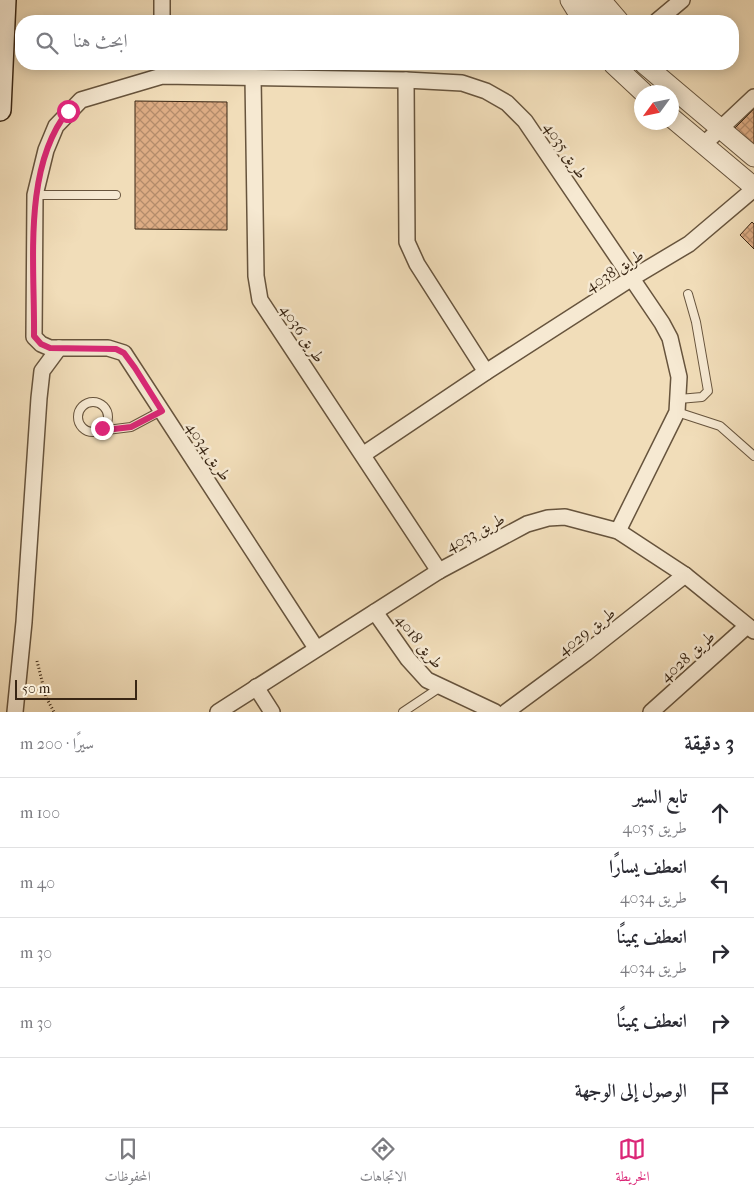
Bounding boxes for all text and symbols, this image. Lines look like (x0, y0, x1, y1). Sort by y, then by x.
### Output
search box (15, 15, 739, 70)
icon: search (33, 29, 61, 57)
text: ابحث هنا (73, 30, 128, 52)
north arrow (634, 85, 679, 130)
route start (57, 100, 80, 123)
street label: طريق 4035 (539, 118, 591, 183)
street label: طريق 4038 (581, 245, 648, 297)
street label: طريق 4036 (275, 301, 329, 367)
route end (91, 417, 114, 440)
street label: طريق 4034 (181, 418, 235, 485)
street label: طريق 4033 (442, 509, 508, 557)
street label: طريق 4029 (554, 603, 619, 660)
street label: طريق 4018 (391, 610, 447, 673)
street label: طريق 4028 (656, 627, 719, 687)
scale bar (15, 677, 138, 700)
text: 50 m (22, 680, 50, 697)
text: 3 دقيقة (684, 731, 734, 755)
text: سيرًا · 200 m (20, 734, 94, 753)
text: تابع السير (633, 786, 687, 808)
icon: ahead (706, 799, 734, 827)
text: 100 m (20, 803, 60, 822)
text: طريق 4035 (623, 818, 687, 837)
text: انعطف يسارًا (609, 856, 687, 878)
icon: left (706, 869, 734, 897)
text: 40 m (20, 873, 55, 892)
text: طريق 4034 (620, 888, 687, 907)
text: انعطف يمينًا (617, 926, 687, 948)
icon: right (706, 939, 734, 967)
text: 30 m (20, 943, 52, 962)
text: طريق 4034 (620, 958, 687, 977)
icon: right (706, 1009, 734, 1037)
text: انعطف يمينًا (617, 1010, 687, 1032)
text: 30 m (20, 1013, 52, 1032)
icon: arrive (706, 1079, 734, 1107)
text: الوصول إلى الوجهة (575, 1080, 687, 1102)
tab: المحفوظات (105, 1135, 151, 1190)
tab: الاتجاهات (360, 1135, 406, 1190)
tab: الخريطة (615, 1135, 650, 1190)

